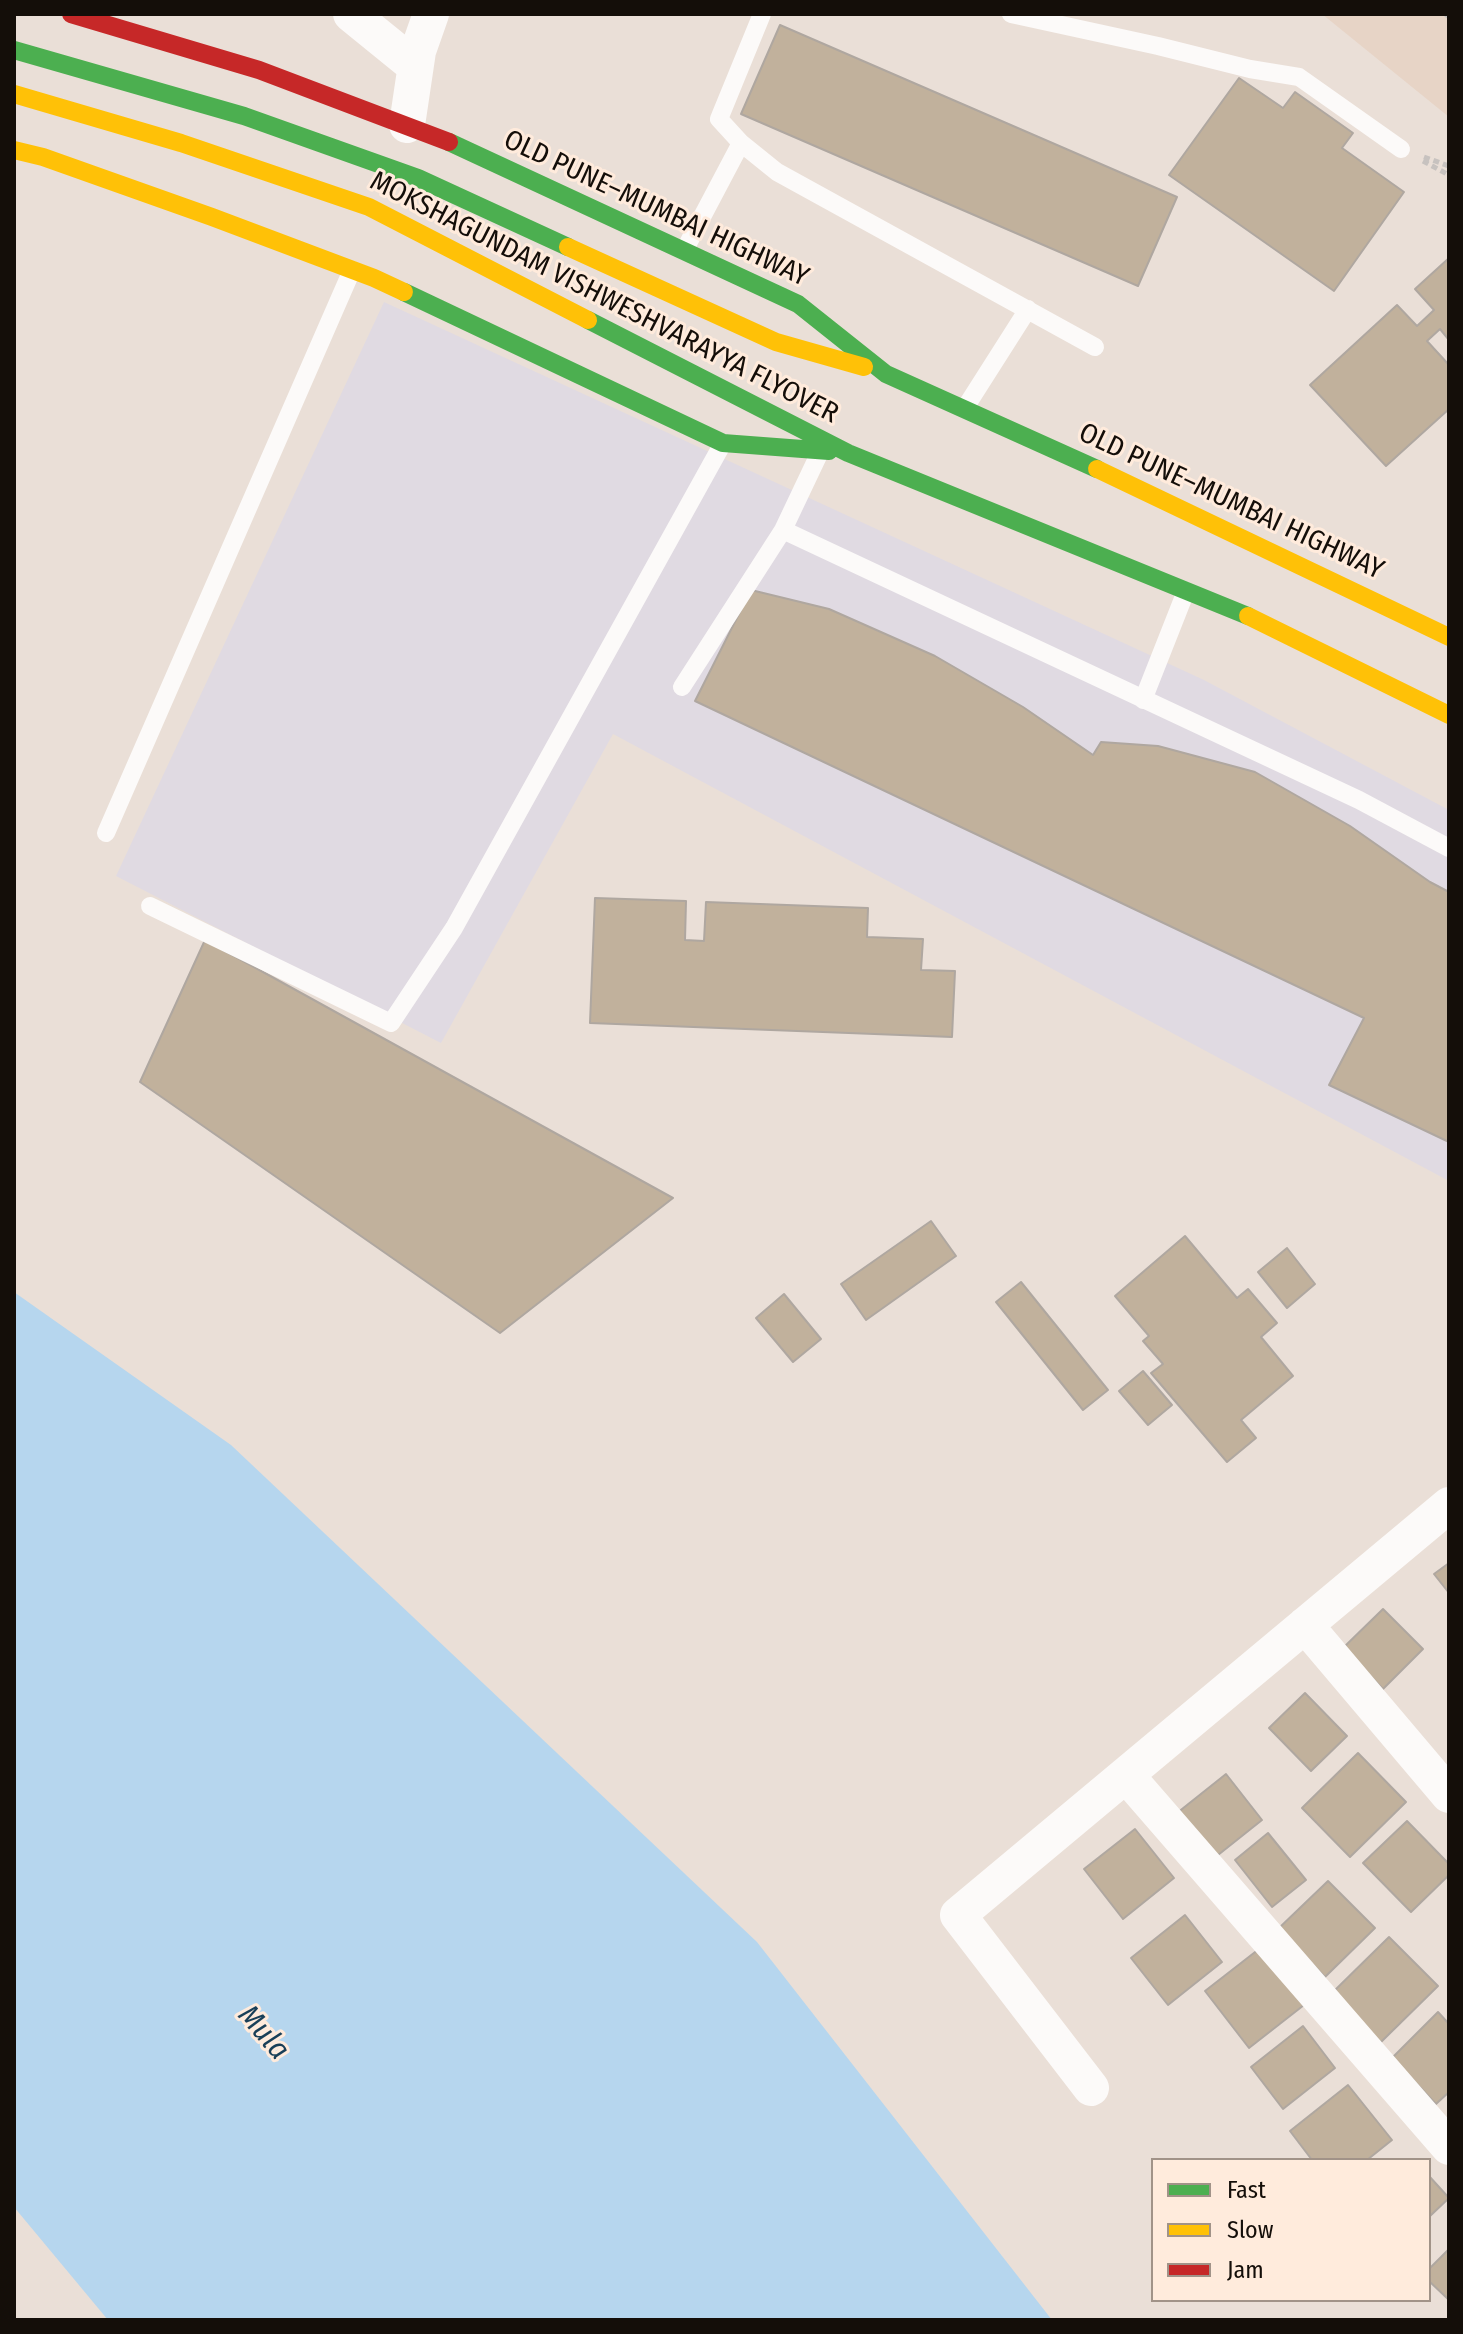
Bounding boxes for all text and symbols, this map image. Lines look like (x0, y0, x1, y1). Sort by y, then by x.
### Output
street label: OLD PUNE–MUMBAI HIGHWAY (498, 124, 814, 294)
street label: MOKSHAGUNDAM VISHWESHVARAYYA FLYOVER (364, 165, 844, 431)
street label: OLD PUNE–MUMBAI HIGHWAY (1073, 417, 1389, 587)
water label: Mula (230, 1999, 296, 2067)
legend (1151, 2158, 1431, 2302)
text: Fast (1227, 2176, 1266, 2204)
text: Slow (1227, 2216, 1273, 2244)
text: Jam (1227, 2256, 1264, 2284)

